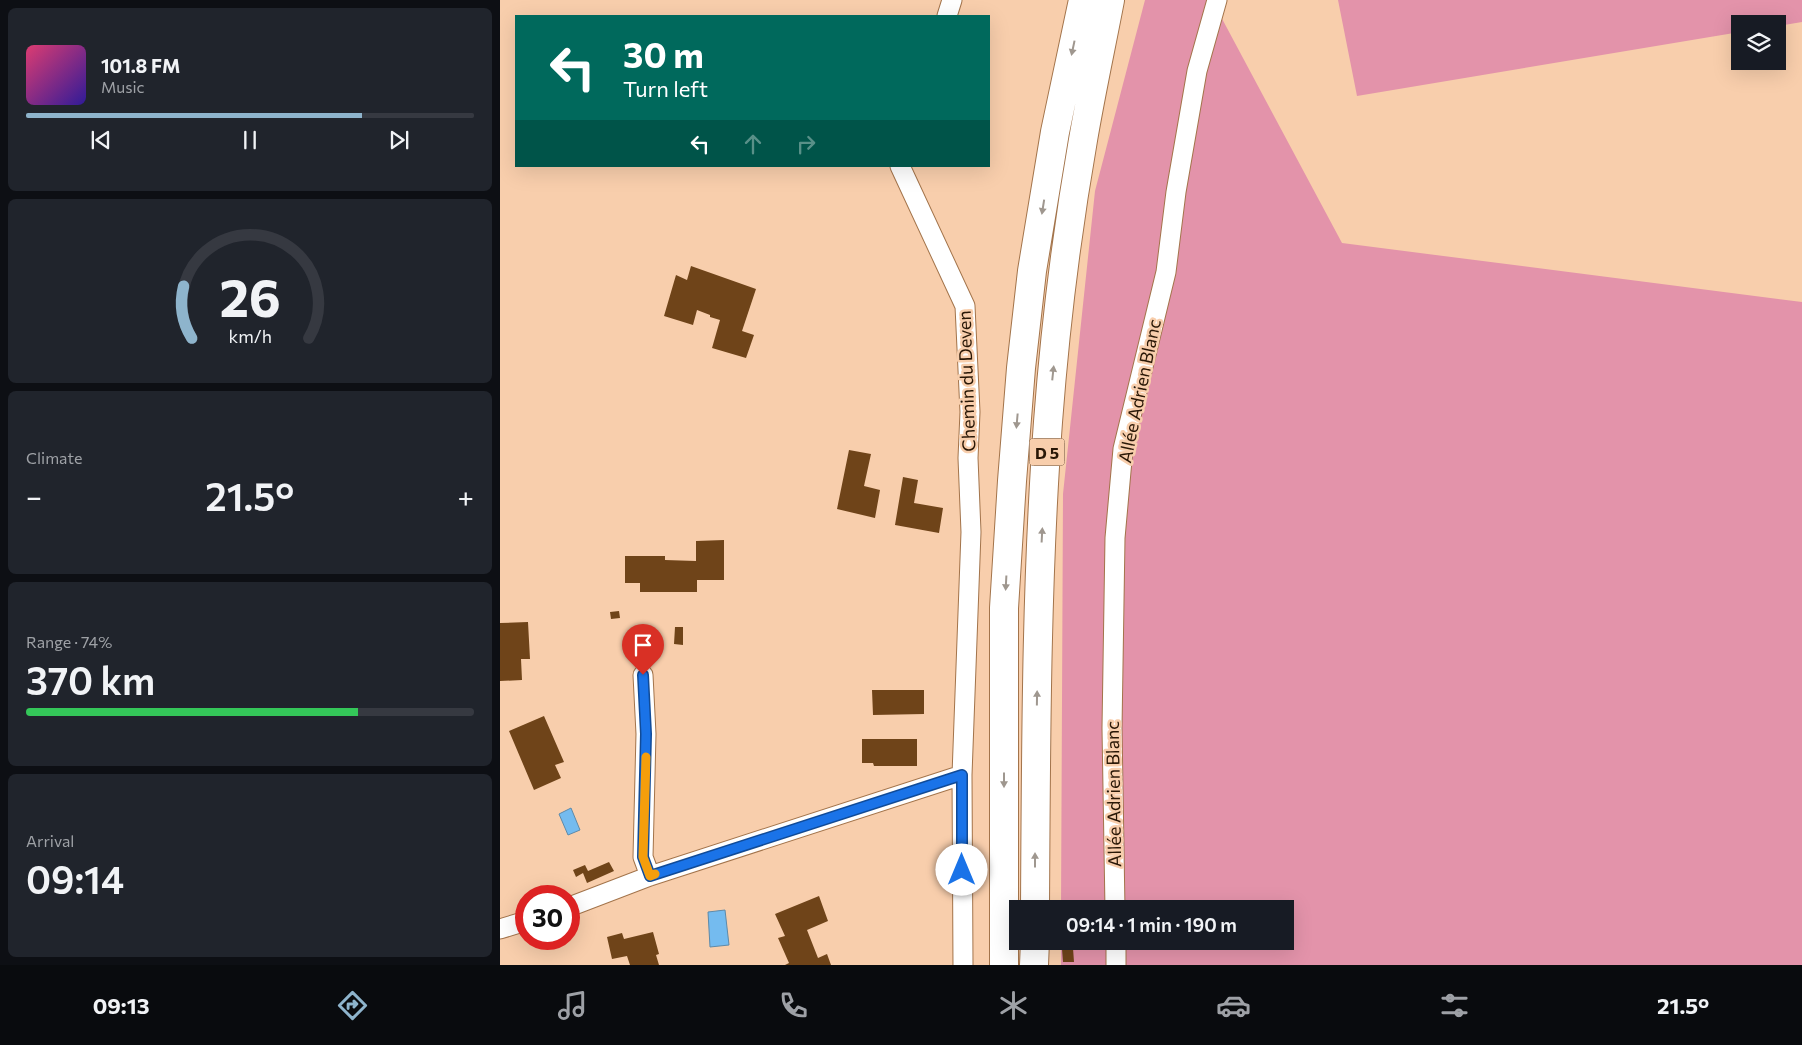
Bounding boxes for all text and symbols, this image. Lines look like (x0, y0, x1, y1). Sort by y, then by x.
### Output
map controls (1731, 15, 1786, 70)
button: layers (1731, 15, 1786, 70)
text: 30 m (623, 32, 704, 75)
icon: left (540, 35, 605, 100)
one-way arrow (1069, 40, 1077, 55)
text: 101.8 FM (101, 54, 180, 77)
text: Turn left (623, 75, 708, 102)
text: Music (101, 77, 145, 96)
icon: previous (87, 126, 115, 154)
icon: pause (236, 126, 264, 154)
icon: next (385, 126, 413, 154)
icon: left (686, 130, 714, 158)
icon: ahead (739, 130, 767, 158)
icon: right (792, 130, 820, 158)
one-way arrow (1038, 200, 1046, 216)
text: 26 (219, 264, 281, 328)
street label: Chemin du Deven (953, 310, 979, 452)
street label: Allée Adrien Blanc (1113, 317, 1165, 465)
text: km/h (228, 325, 272, 347)
one-way arrow (1049, 365, 1057, 381)
one-way arrow (1012, 413, 1020, 429)
road number: D 5 (1030, 438, 1064, 466)
text: Climate (26, 448, 82, 467)
text: 21.5° (205, 472, 294, 519)
text: − (26, 479, 42, 513)
text: + (458, 479, 474, 513)
one-way arrow (1038, 527, 1046, 543)
one-way arrow (1001, 575, 1009, 591)
pin (622, 624, 664, 675)
icon: arrive (629, 631, 657, 659)
text: Range · 74% (26, 632, 112, 651)
text: 370 km (26, 656, 155, 703)
one-way arrow (1034, 689, 1042, 705)
street label: Allée Adrien Blanc (1101, 721, 1125, 867)
one-way arrow (1001, 772, 1009, 788)
text: Arrival (26, 831, 74, 850)
position arrow (935, 843, 987, 895)
one-way arrow (1031, 852, 1039, 868)
text: 09:14 (26, 855, 124, 902)
speed limit sign: 30 (515, 885, 580, 950)
text: 09:14 · 1 min · 190 m (1066, 913, 1237, 936)
icon: directions (335, 988, 370, 1023)
icon: music (555, 988, 590, 1023)
icon: phone (776, 988, 811, 1023)
icon: climate (996, 988, 1031, 1023)
icon: car (1216, 988, 1251, 1023)
icon: filters (1437, 988, 1472, 1023)
text: 09:13 (93, 992, 149, 1019)
text: 21.5° (1657, 992, 1709, 1019)

